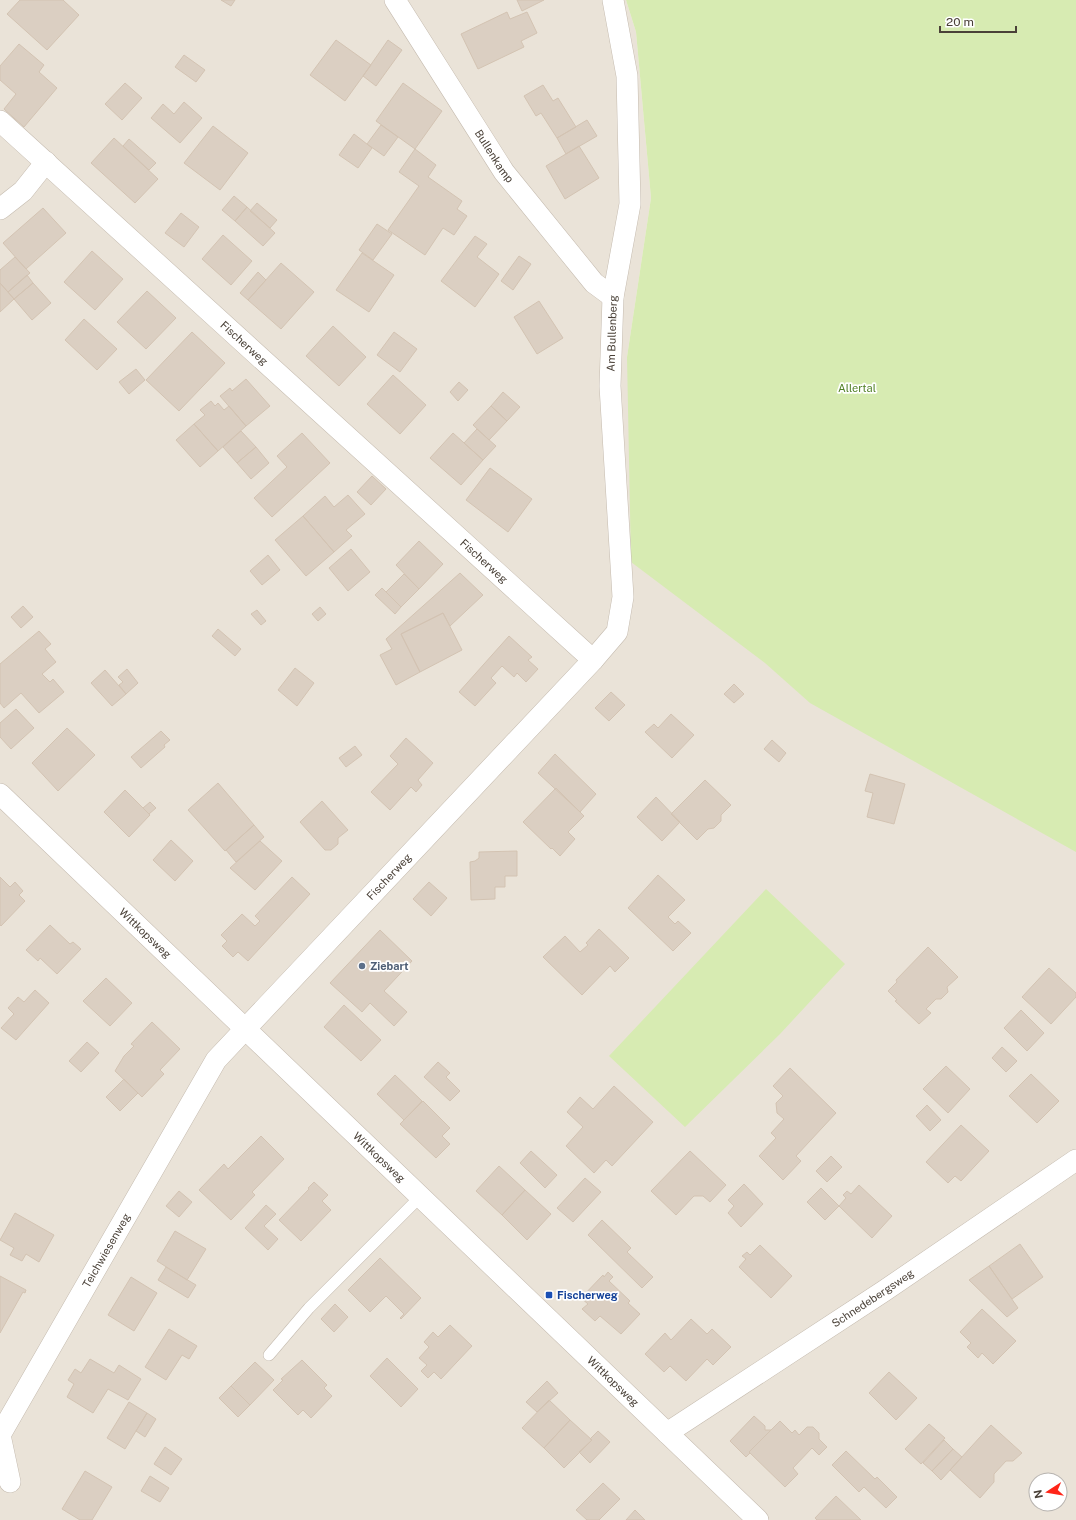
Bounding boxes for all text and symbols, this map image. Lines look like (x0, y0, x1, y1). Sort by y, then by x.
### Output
scale bar (940, 8, 1016, 34)
text: 20 m (946, 15, 974, 29)
street label: Bullenkamp (473, 127, 516, 185)
street label: Am Bullenberg (604, 295, 619, 372)
street label: Fischerweg (218, 319, 270, 367)
park label: Allertal (838, 382, 876, 394)
street label: Fischerweg (458, 536, 510, 585)
street label: Fischerweg (364, 851, 414, 902)
street label: Wittkopsweg (117, 906, 174, 961)
place label: Ziebart (370, 960, 409, 972)
marker: Ziebart (357, 961, 367, 971)
street label: Wittkopsweg (351, 1130, 408, 1185)
street label: Teichwiesenweg (80, 1211, 132, 1290)
street label: Schnedebergsweg (830, 1267, 916, 1330)
place label: Fischerweg (557, 1289, 618, 1301)
marker: Fischerweg (544, 1290, 554, 1300)
street label: Wittkopsweg (585, 1354, 642, 1409)
north arrow (1028, 1472, 1068, 1512)
text: N (1031, 1489, 1045, 1500)

